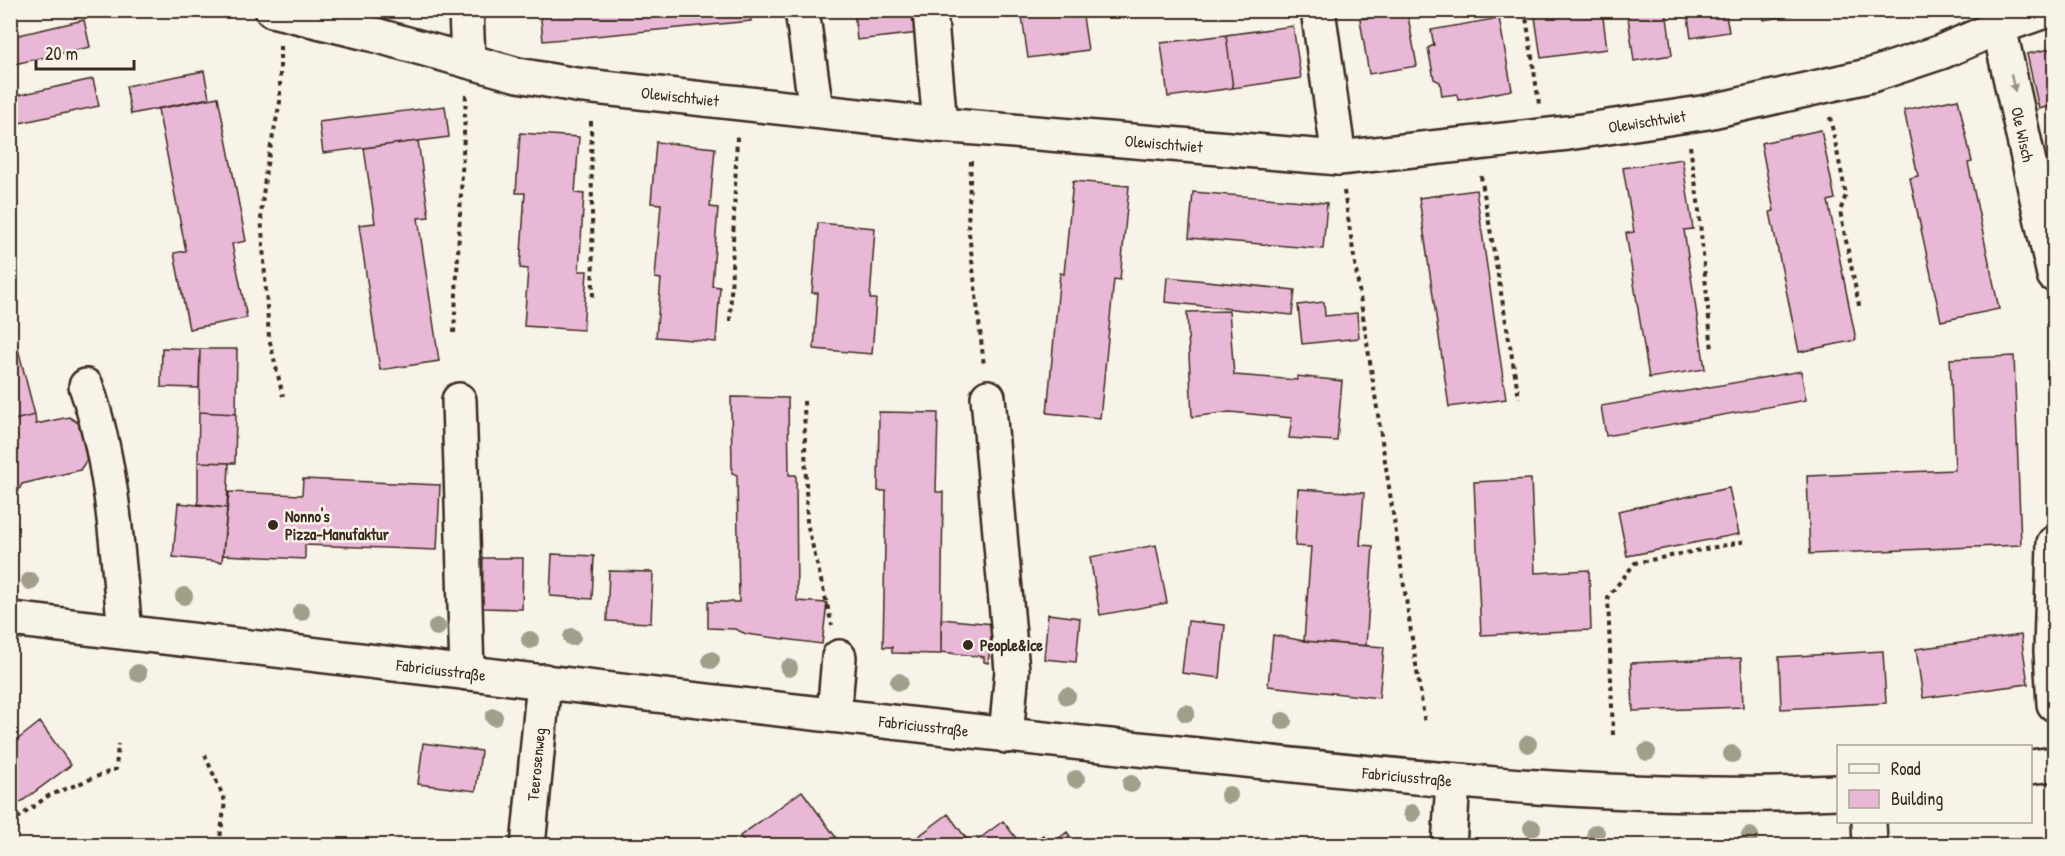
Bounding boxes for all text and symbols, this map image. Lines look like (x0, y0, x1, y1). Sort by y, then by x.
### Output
scale bar (36, 33, 134, 71)
text: 20 m (45, 41, 78, 66)
one-way arrow (2008, 74, 2018, 93)
street label: Olewischtwiet (640, 81, 721, 112)
street label: Olewischtwiet (1607, 104, 1688, 138)
street label: Ole Wisch (2006, 105, 2040, 164)
street label: Olewischtwiet (1124, 129, 1204, 158)
place label: Nonno's Pizza-Manufaktur (285, 505, 390, 545)
marker: Nonno's Pizza-Manufaktur (266, 518, 280, 532)
place label: People&Ice (980, 634, 1043, 657)
marker: People&Ice (961, 638, 975, 652)
street label: Fabriciusstraße (394, 653, 488, 686)
street label: Fabriciusstraße (877, 710, 970, 742)
street label: Teerosenweg (521, 727, 550, 802)
legend (1837, 745, 2032, 823)
text: Road (1891, 756, 1921, 781)
street label: Fabriciusstraße (1360, 761, 1454, 792)
text: Building (1891, 786, 1943, 811)

